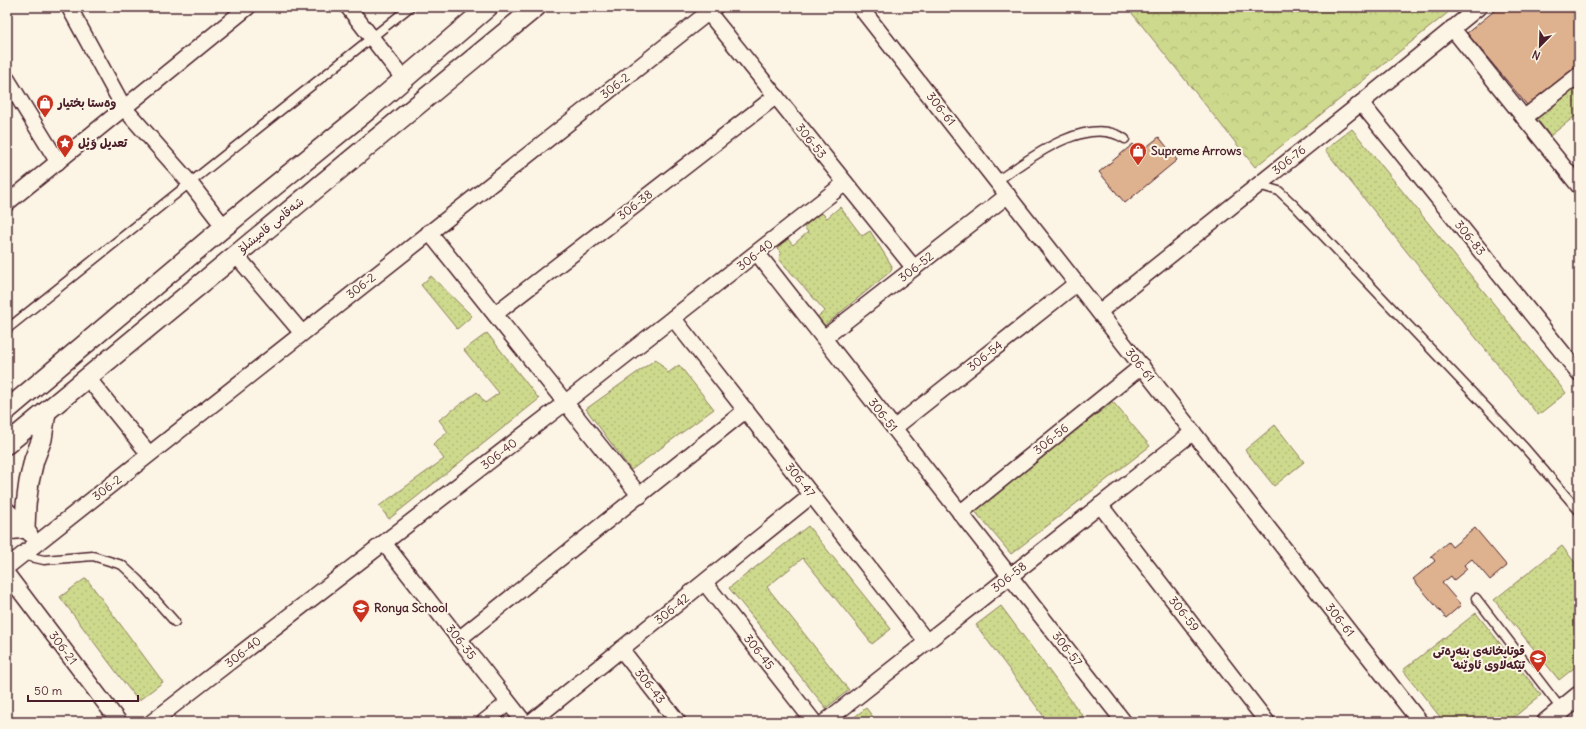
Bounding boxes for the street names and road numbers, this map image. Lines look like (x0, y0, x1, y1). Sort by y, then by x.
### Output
street label: 306-2 (597, 69, 633, 102)
street label: 306-61 (924, 89, 959, 128)
street label: 306-53 (793, 120, 830, 161)
street label: 306-76 (1269, 142, 1309, 177)
street label: 306-38 (614, 186, 655, 223)
street label: شەقامی قامیشلۆ (234, 194, 307, 257)
street label: 306-83 (1452, 217, 1489, 258)
street label: 306-40 (734, 236, 776, 273)
street label: 306-52 (895, 248, 937, 285)
street label: 306-2 (343, 269, 379, 302)
street label: 306-54 (964, 337, 1005, 374)
street label: 306-61 (1123, 345, 1158, 384)
street label: 306-51 (866, 395, 901, 434)
street label: 306-56 (1030, 420, 1071, 457)
street label: 306-40 (478, 435, 520, 472)
street label: 306-47 (782, 460, 819, 500)
street label: 306-2 (89, 471, 125, 504)
street label: 306-58 (988, 558, 1029, 595)
street label: 306-42 (651, 590, 692, 627)
street label: 306-59 (1166, 593, 1203, 634)
street label: 306-61 (1323, 600, 1358, 639)
street label: 306-35 (443, 621, 480, 662)
street label: 306-21 (46, 628, 81, 667)
street label: 306-57 (1049, 628, 1086, 669)
street label: 306-45 (741, 631, 778, 672)
street label: 306-40 (222, 633, 264, 670)
street label: 306-43 (632, 665, 669, 706)

